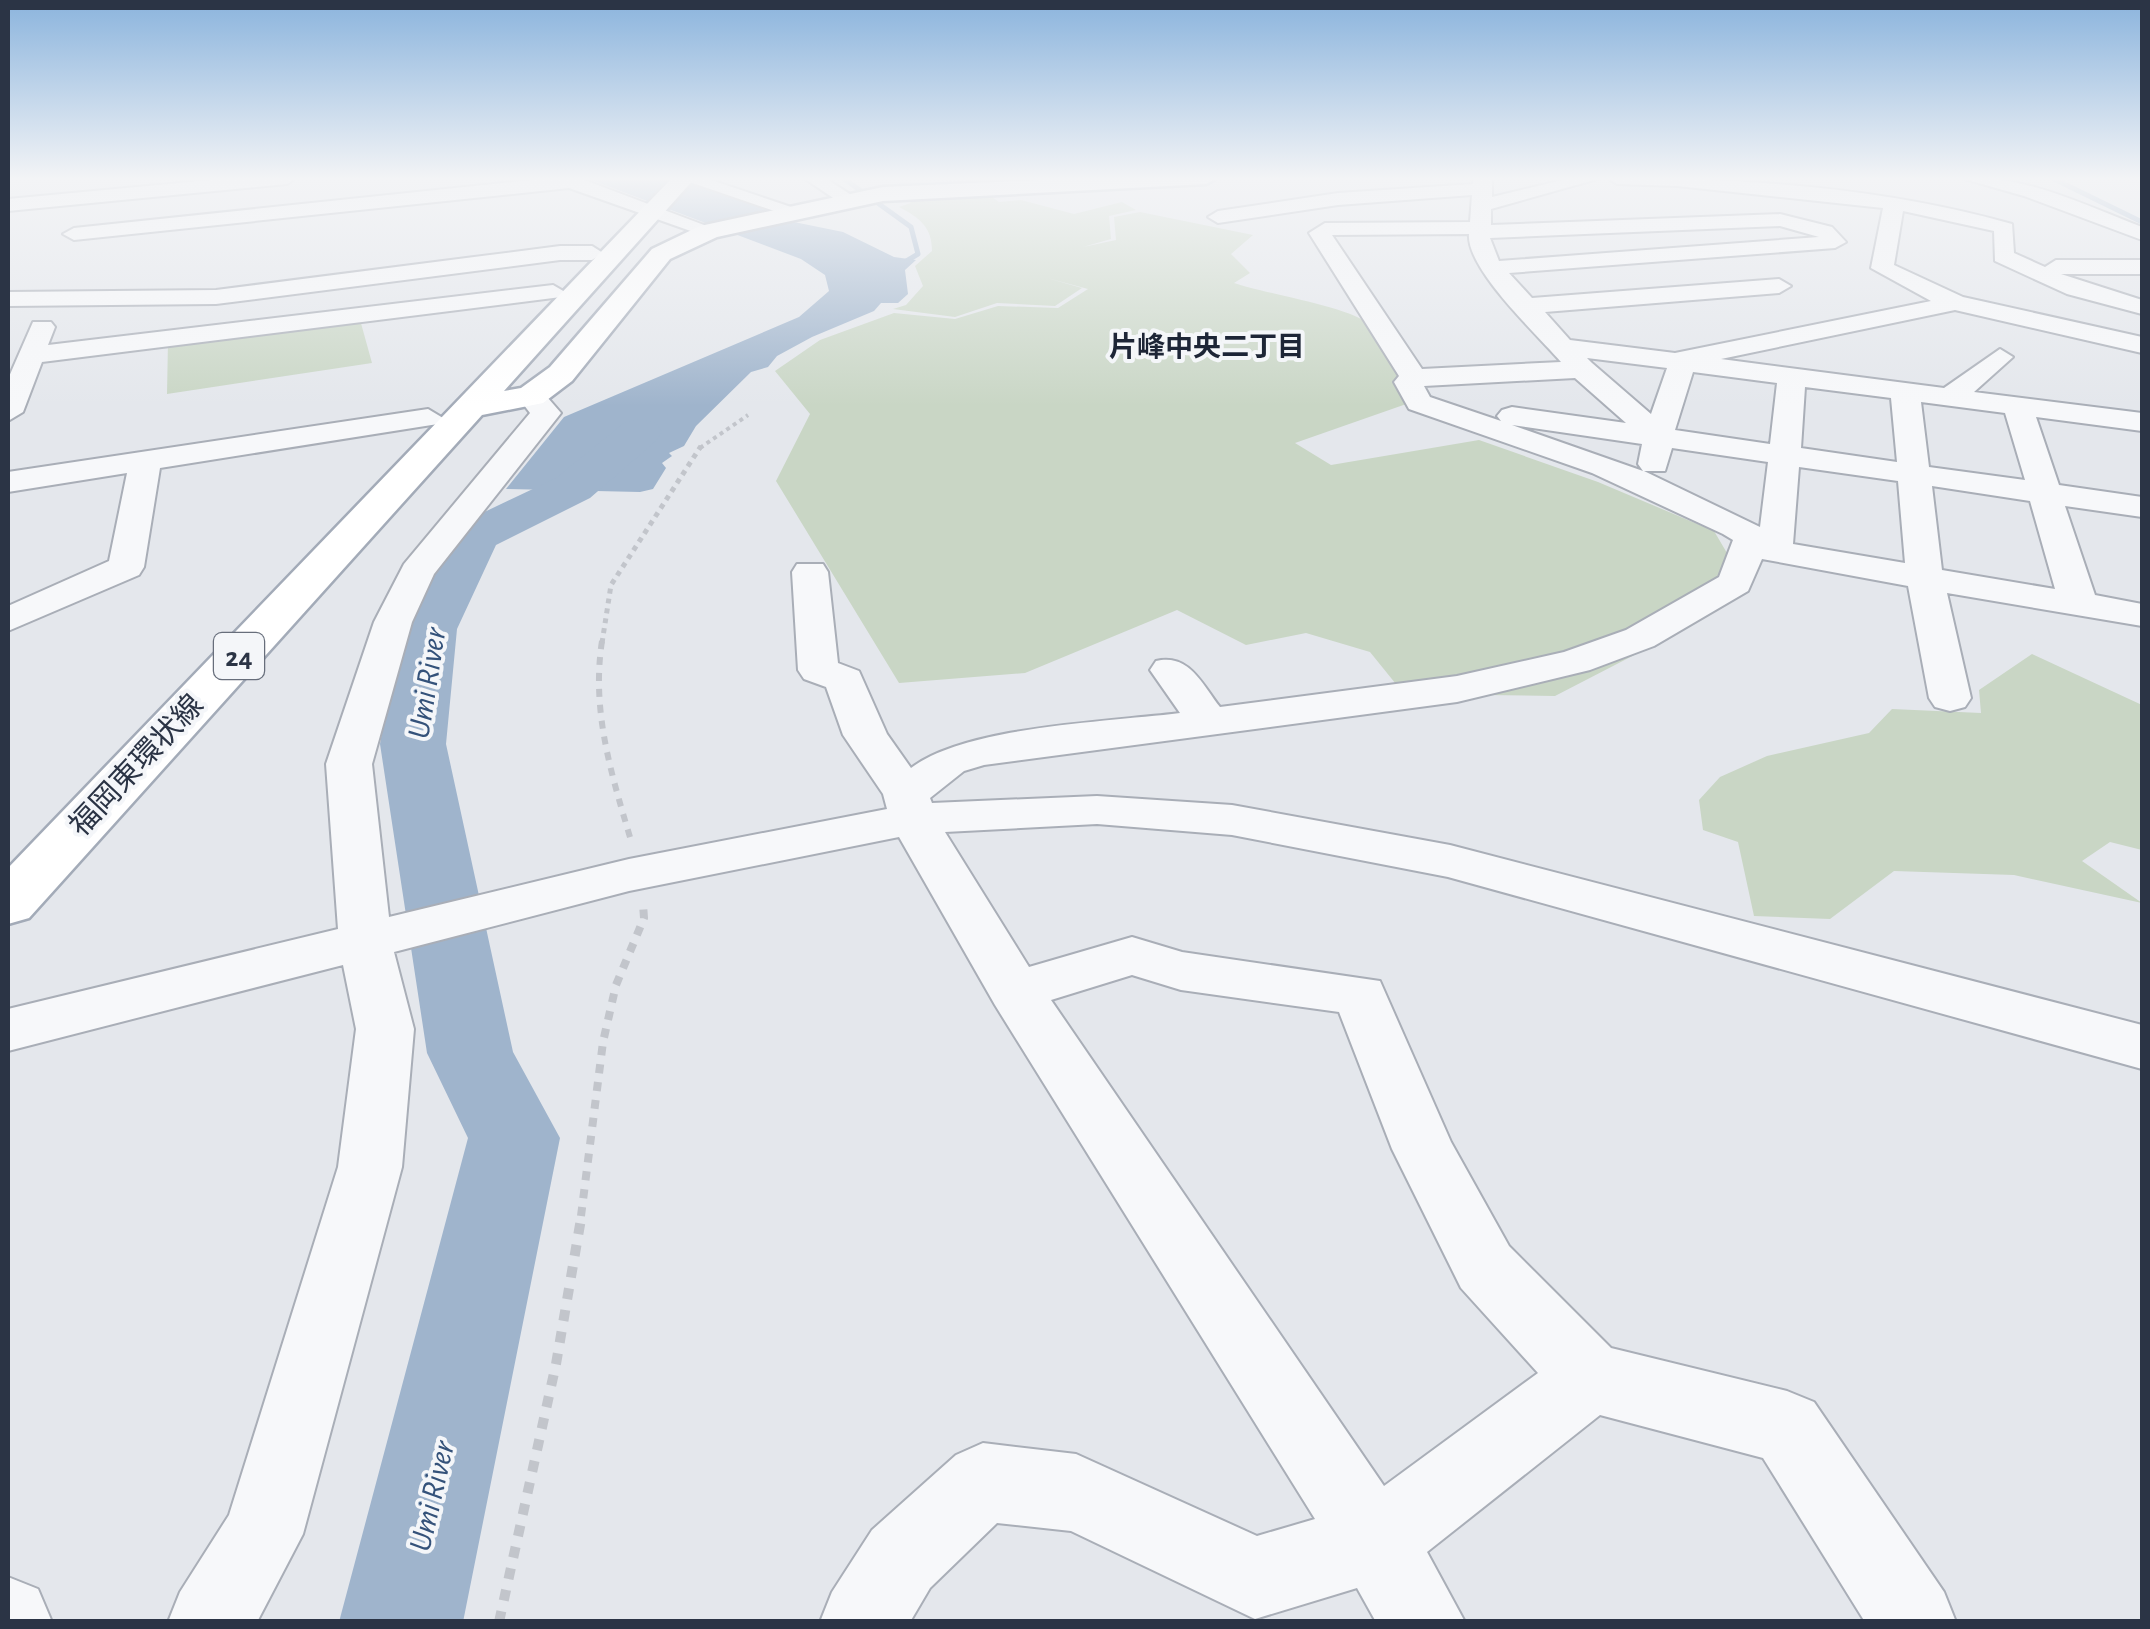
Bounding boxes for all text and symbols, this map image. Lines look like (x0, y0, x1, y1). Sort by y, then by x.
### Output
district label: 片峰中央二丁目 (1109, 332, 1305, 362)
water label: Umi River (402, 624, 452, 741)
road number: 24 (214, 633, 264, 679)
street label: 福岡東環状線 (63, 688, 209, 842)
water label: Umi River (404, 1437, 461, 1554)

